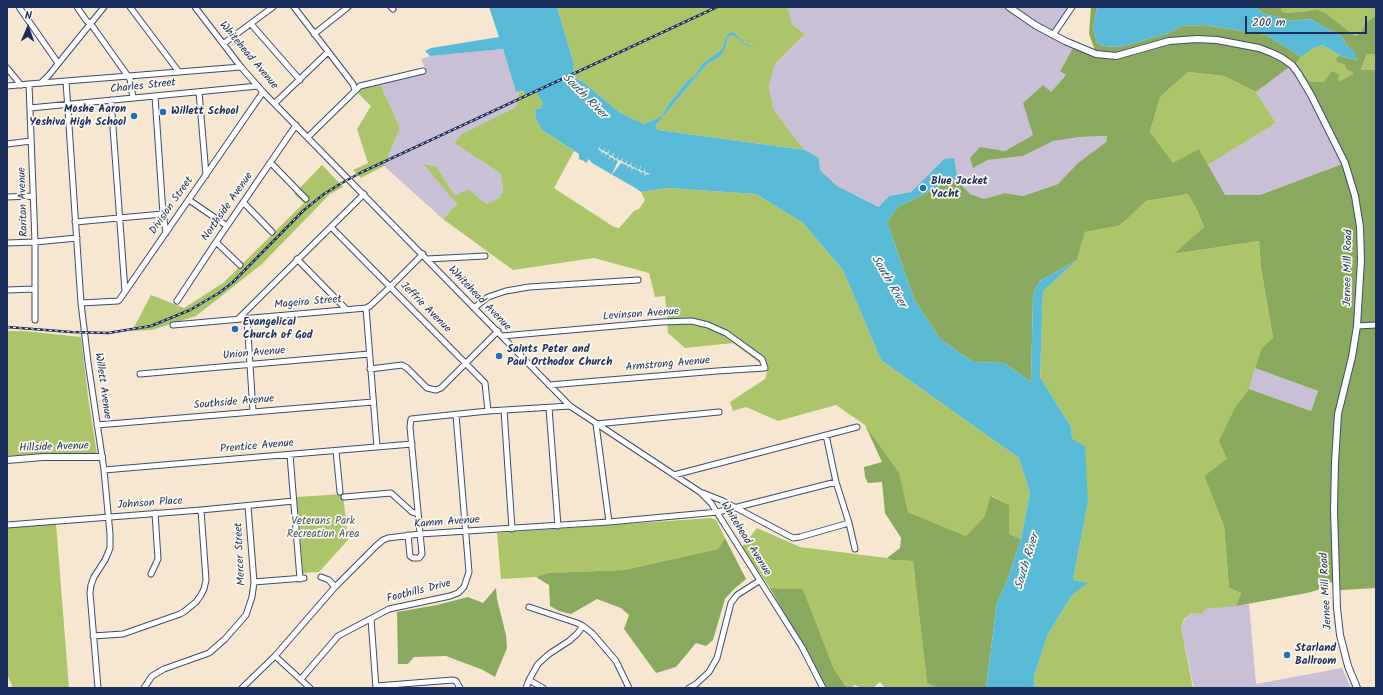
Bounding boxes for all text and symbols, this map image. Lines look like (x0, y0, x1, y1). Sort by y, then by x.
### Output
text: N (25, 7, 32, 25)
north arrow (8, 8, 48, 48)
scale bar (1247, 8, 1369, 34)
text: 200 m (1252, 13, 1285, 32)
street label: Whitehead Avenue (216, 19, 280, 93)
water label: South River (558, 71, 610, 123)
street label: Charles Street (110, 77, 176, 97)
place label: Moshe Aaron Yeshiva High School (29, 103, 126, 129)
place label: Willett School (171, 105, 238, 119)
marker: Willett School (158, 107, 168, 117)
marker: Moshe Aaron Yeshiva High School (129, 111, 139, 121)
street label: Raritan Avenue (16, 167, 32, 237)
street label: Northside Avenue (199, 170, 257, 244)
street label: Division Street (147, 175, 197, 237)
place label: Blue Jacket Yacht (931, 175, 988, 201)
marker: Blue Jacket Yacht (918, 183, 928, 193)
street label: Jernee Mill Road (1342, 229, 1356, 307)
water label: South River (867, 253, 909, 311)
street label: Whitehead Avenue (445, 264, 513, 334)
street label: Jeffrie Avenue (397, 280, 453, 336)
street label: Mageira Street (274, 293, 342, 313)
street label: Levinson Avenue (602, 306, 680, 324)
place label: Evangelical Church of God (243, 316, 313, 342)
marker: Evangelical Church of God (230, 324, 240, 334)
place label: Saints Peter and Paul Orthodox Church (507, 343, 612, 369)
street label: Union Avenue (222, 345, 286, 363)
marker: Saints Peter and Paul Orthodox Church (494, 351, 504, 361)
street label: Willett Avenue (91, 352, 113, 420)
street label: Armstrong Avenue (625, 355, 711, 375)
street label: Southside Avenue (193, 393, 275, 413)
street label: Prentice Avenue (220, 437, 294, 457)
street label: Hillside Avenue (19, 440, 89, 456)
street label: Johnson Place (117, 495, 183, 513)
street label: Whitehead Avenue (717, 500, 773, 578)
street label: Kamm Avenue (414, 514, 480, 532)
park label: Veterans Park Recreation Area (287, 515, 359, 541)
street label: Mercer Street (233, 522, 249, 586)
water label: South River (1013, 532, 1043, 592)
street label: Jernee Mill Road (1318, 552, 1336, 630)
street label: Foothills Drive (385, 578, 453, 606)
place label: Starland Ballroom (1295, 642, 1336, 668)
marker: Starland Ballroom (1282, 650, 1292, 660)

